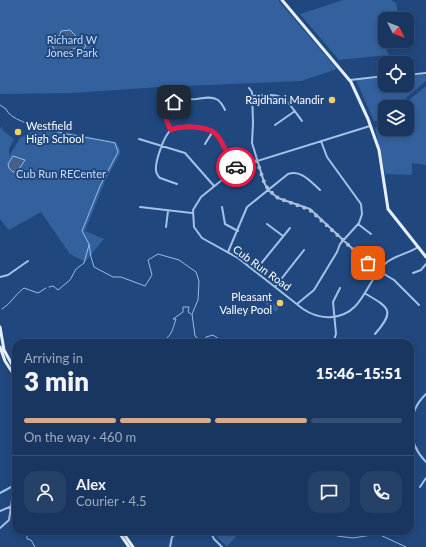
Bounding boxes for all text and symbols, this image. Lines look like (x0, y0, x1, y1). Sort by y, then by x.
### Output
north arrow (378, 12, 414, 48)
map controls (378, 12, 414, 136)
park label: Richard W Jones Park (46, 33, 98, 59)
button: locate (378, 56, 414, 92)
pin (157, 85, 191, 119)
icon: home (163, 91, 185, 113)
place label: Rajdhani Mandir (245, 93, 324, 106)
marker: Rajdhani Mandir (327, 95, 337, 105)
button: layers (378, 100, 414, 136)
place label: Westfield High School (26, 119, 84, 145)
marker: Westfield High School (13, 127, 23, 137)
courier (216, 147, 256, 187)
icon: car (225, 156, 247, 178)
park label: Cub Run RECenter (16, 167, 106, 180)
street label: Cub Run Road (231, 242, 294, 293)
pin (351, 246, 385, 280)
icon: bag (357, 252, 379, 274)
place label: Pleasant Valley Pool (219, 290, 272, 316)
marker: Pleasant Valley Pool (275, 298, 285, 308)
text: Arriving in (24, 350, 83, 366)
text: 15:46–15:51 (316, 364, 402, 382)
text: 3 min (24, 365, 89, 397)
text: On the way · 460 m (24, 429, 136, 445)
button: person (24, 471, 66, 513)
button: chat (308, 471, 350, 513)
button: phone (360, 471, 402, 513)
text: Alex (76, 475, 106, 493)
text: Courier · 4.5 (76, 493, 147, 509)

